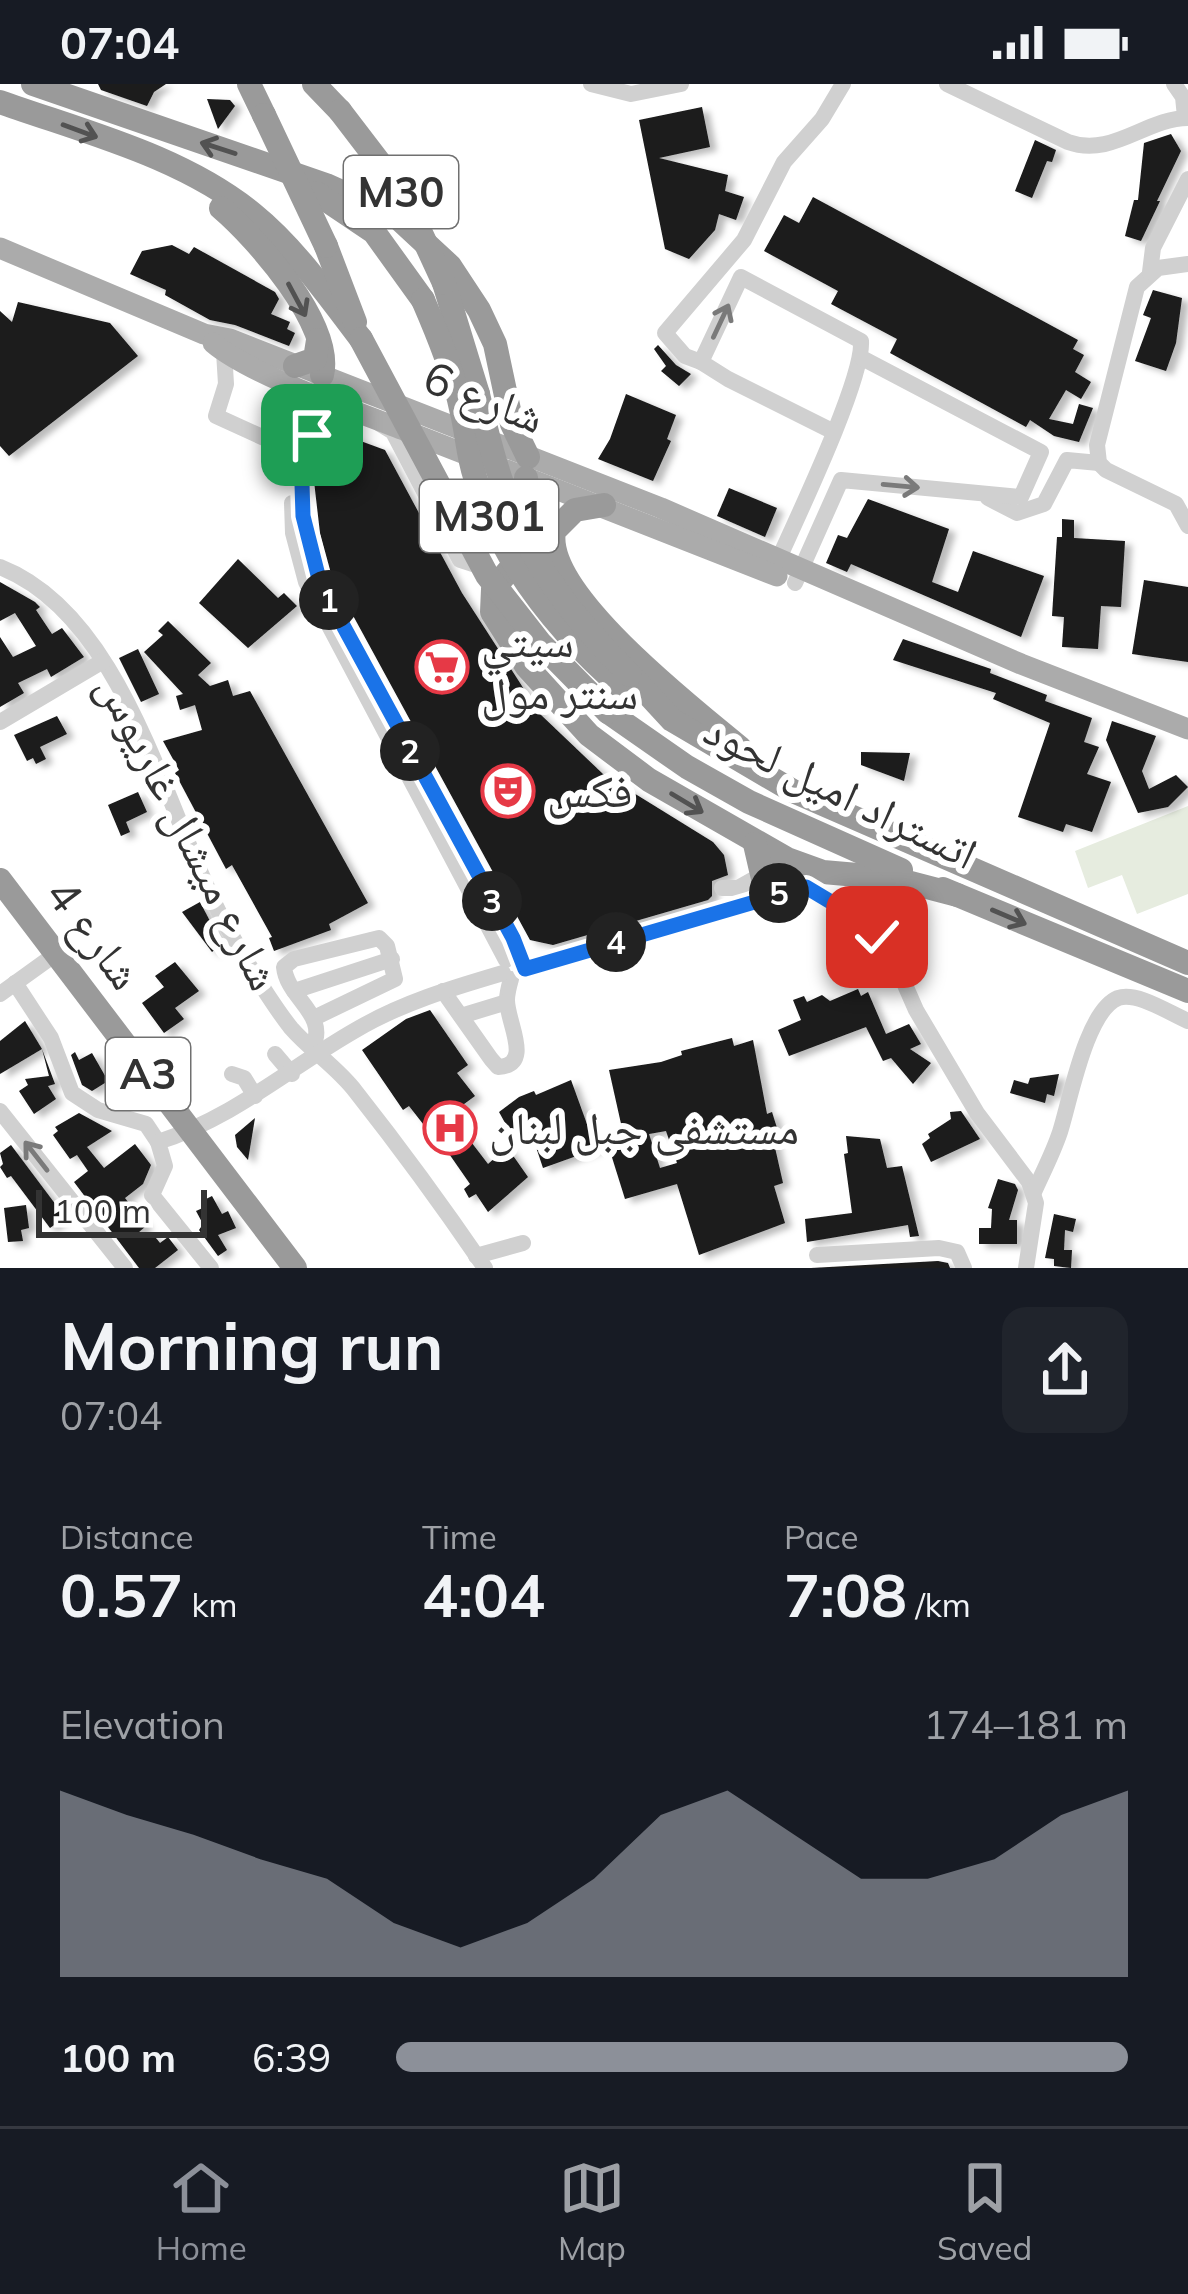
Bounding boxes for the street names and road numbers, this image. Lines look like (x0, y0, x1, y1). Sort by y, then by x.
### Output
road number: M30 (344, 156, 458, 228)
street label: شارع 6 (416, 348, 552, 446)
road number: M301 (420, 480, 558, 552)
street label: شارع ميشال غاريوس (84, 664, 294, 1000)
street label: اتستراد اميل لحود (696, 700, 987, 881)
street label: شارع 4 (33, 867, 155, 1001)
road number: A3 (106, 1038, 190, 1110)

